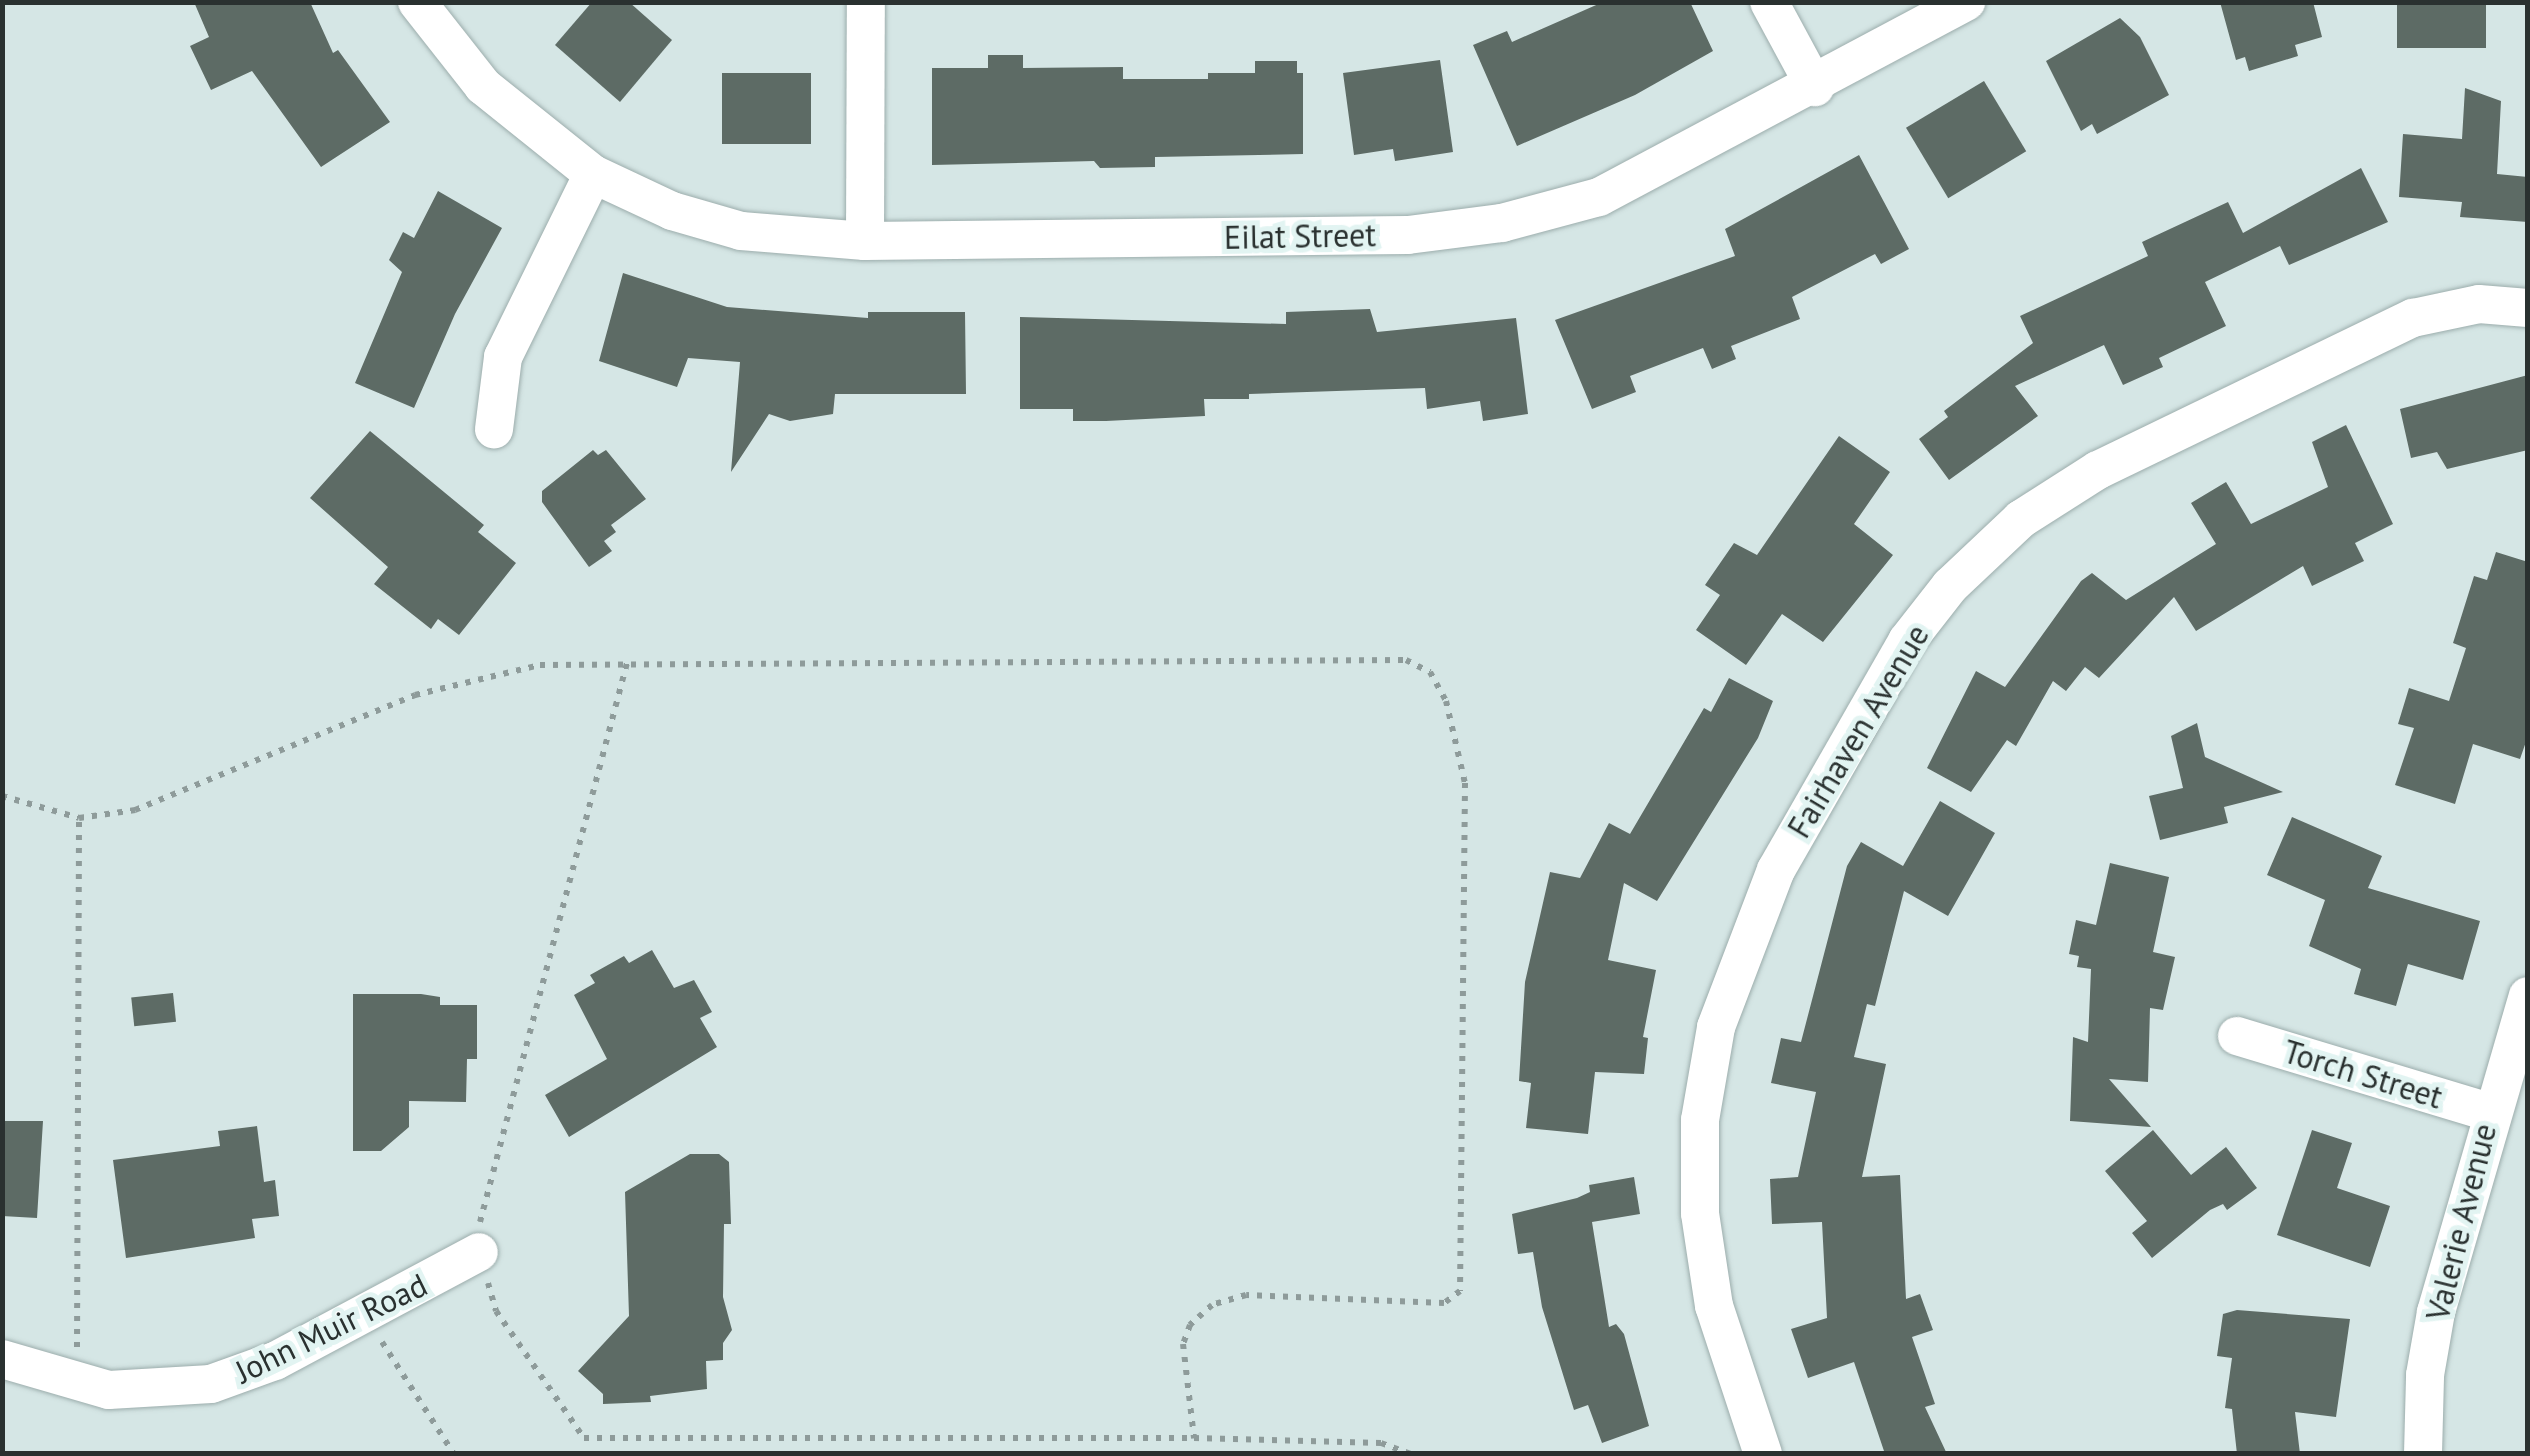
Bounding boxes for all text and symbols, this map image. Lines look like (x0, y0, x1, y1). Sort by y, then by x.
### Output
street label: Eilat Street (1224, 215, 1376, 257)
street label: Fairhaven Avenue (1779, 617, 1937, 845)
street label: Torch Street (2279, 1032, 2447, 1116)
street label: Valerie Avenue (2418, 1119, 2504, 1325)
street label: John Muir Road (229, 1265, 433, 1391)

